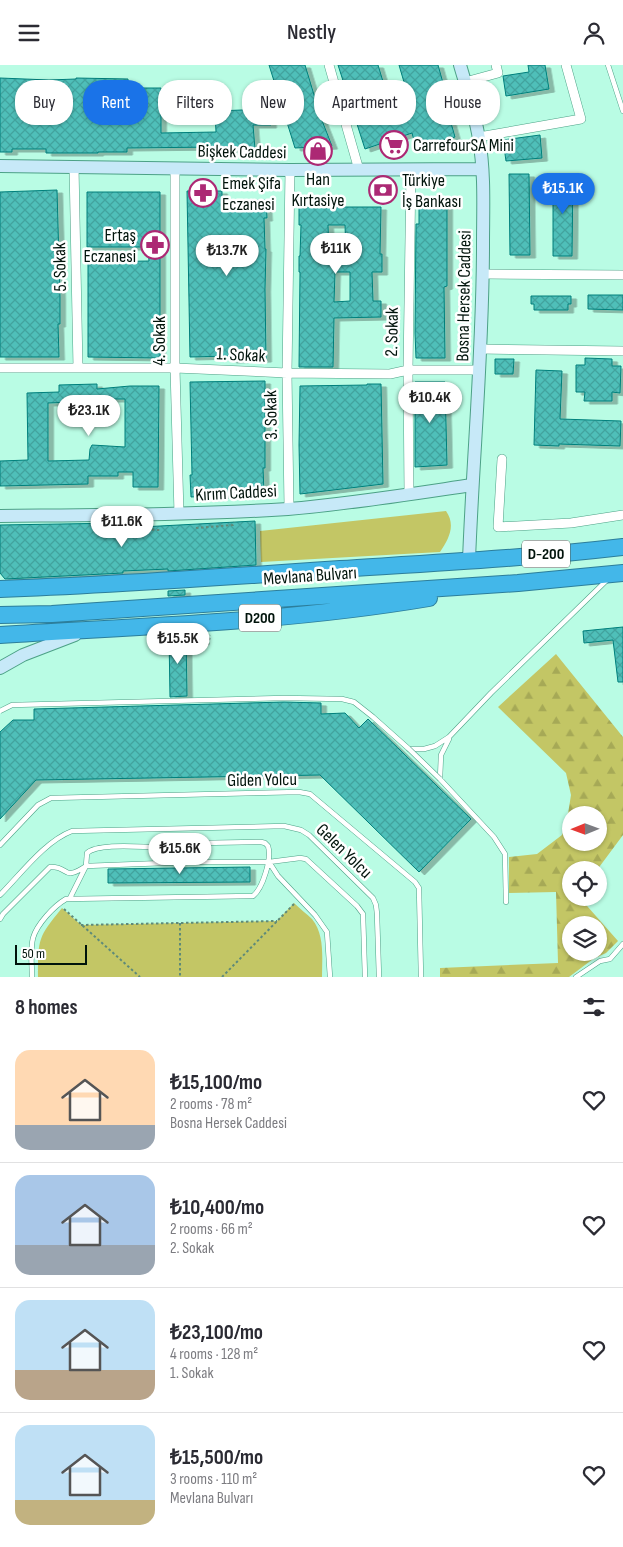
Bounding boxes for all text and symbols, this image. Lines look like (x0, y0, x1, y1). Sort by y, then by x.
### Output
icon: menu (15, 19, 43, 47)
text: Nestly (287, 19, 336, 46)
icon: person (580, 19, 608, 47)
chip: Buy (15, 80, 73, 125)
chip: Rent (83, 80, 148, 125)
chip: Filters (158, 80, 232, 125)
chip: New (242, 80, 304, 125)
chip: Apartment (314, 80, 416, 125)
chip: House (426, 80, 500, 125)
supermarket icon: CarrefourSA Mini (379, 130, 409, 160)
place label: CarrefourSA Mini (413, 135, 514, 156)
shop icon: Han Kırtasiye (303, 136, 333, 166)
street label: Bişkek Caddesi (197, 141, 287, 163)
place label: Han Kırtasiye (292, 169, 344, 211)
place label: Türkiye İş Bankası (402, 170, 461, 212)
place label: Emek Şifa Eczanesi (222, 173, 281, 215)
pin: ₺15.1K (522, 173, 604, 215)
bank icon: Türkiye İş Bankası (368, 175, 398, 205)
pharmacy icon: Emek Şifa Eczanesi (188, 178, 218, 208)
text: ₺15.1K (543, 179, 583, 198)
place label: Ertaş Eczanesi (83, 225, 136, 267)
pharmacy icon: Ertaş Eczanesi (140, 230, 170, 260)
street label: Bosna Hersek Caddesi (452, 230, 476, 362)
pin: ₺11K (306, 233, 366, 275)
pin: ₺13.7K (186, 235, 268, 277)
text: ₺11K (321, 239, 351, 258)
text: ₺13.7K (207, 241, 247, 260)
street label: 5. Sokak (49, 242, 71, 292)
street label: 2. Sokak (381, 307, 403, 357)
street label: 4. Sokak (149, 316, 170, 366)
street label: 1. Sokak (216, 343, 266, 367)
pin: ₺10.4K (389, 381, 471, 424)
text: ₺10.4K (409, 388, 451, 407)
street label: 3. Sokak (260, 390, 282, 440)
pin: ₺23.1K (48, 395, 130, 437)
text: ₺23.1K (68, 401, 110, 420)
street label: Kırım Caddesi (195, 480, 277, 506)
pin: ₺11.6K (81, 505, 163, 548)
text: ₺11.6K (102, 512, 142, 531)
road number: D-200 (522, 541, 570, 567)
street label: Mevlana Bulvarı (263, 562, 357, 590)
road number: D200 (239, 605, 281, 631)
pin: ₺15.5K (137, 623, 219, 665)
text: ₺15.5K (157, 629, 199, 648)
street label: Giden Yolcu (227, 769, 297, 791)
north arrow (562, 806, 608, 851)
map controls (562, 806, 607, 961)
street label: Gelen Yolcu (312, 819, 376, 883)
pin: ₺15.6K (139, 833, 221, 875)
text: ₺15.6K (159, 839, 201, 858)
button: locate (562, 861, 607, 906)
button: layers (562, 916, 607, 961)
scale bar (15, 942, 88, 965)
text: 50 m (22, 945, 45, 962)
icon: filters (580, 993, 608, 1021)
text: 8 homes (15, 995, 78, 1020)
icon: home (55, 1070, 115, 1130)
text: ₺15,100/mo (170, 1070, 262, 1095)
icon: heart (580, 1086, 608, 1114)
text: 2 rooms · 78 m² (170, 1095, 252, 1114)
text: Bosna Hersek Caddesi (170, 1114, 287, 1133)
icon: home (55, 1195, 115, 1255)
text: ₺10,400/mo (170, 1195, 264, 1220)
icon: heart (580, 1211, 608, 1239)
text: 2 rooms · 66 m² (170, 1220, 253, 1239)
text: 2. Sokak (170, 1239, 214, 1258)
icon: home (55, 1320, 115, 1380)
text: ₺23,100/mo (170, 1320, 263, 1345)
icon: heart (580, 1336, 608, 1364)
text: 4 rooms · 128 m² (170, 1345, 258, 1364)
text: 1. Sokak (170, 1364, 214, 1383)
icon: home (55, 1445, 115, 1505)
text: ₺15,500/mo (170, 1445, 263, 1470)
icon: heart (580, 1461, 608, 1489)
text: 3 rooms · 110 m² (170, 1470, 257, 1489)
text: Mevlana Bulvarı (170, 1489, 253, 1508)

